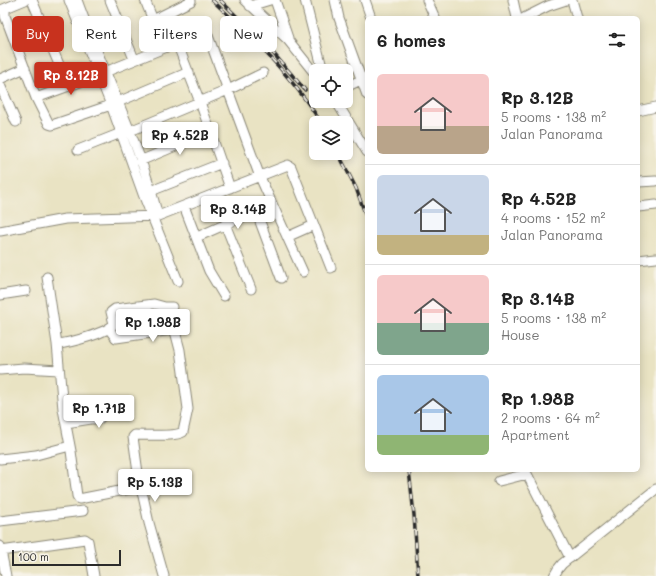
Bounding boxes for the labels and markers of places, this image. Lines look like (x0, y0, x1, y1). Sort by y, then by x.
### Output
pin: Rp 3.12B (30, 62, 112, 96)
pin: Rp 4.52B (139, 122, 221, 156)
pin: Rp 3.14B (197, 196, 279, 230)
pin: Rp 1.98B (112, 309, 194, 343)
pin: Rp 1.71B (58, 395, 140, 429)
pin: Rp 5.13B (114, 469, 196, 503)

